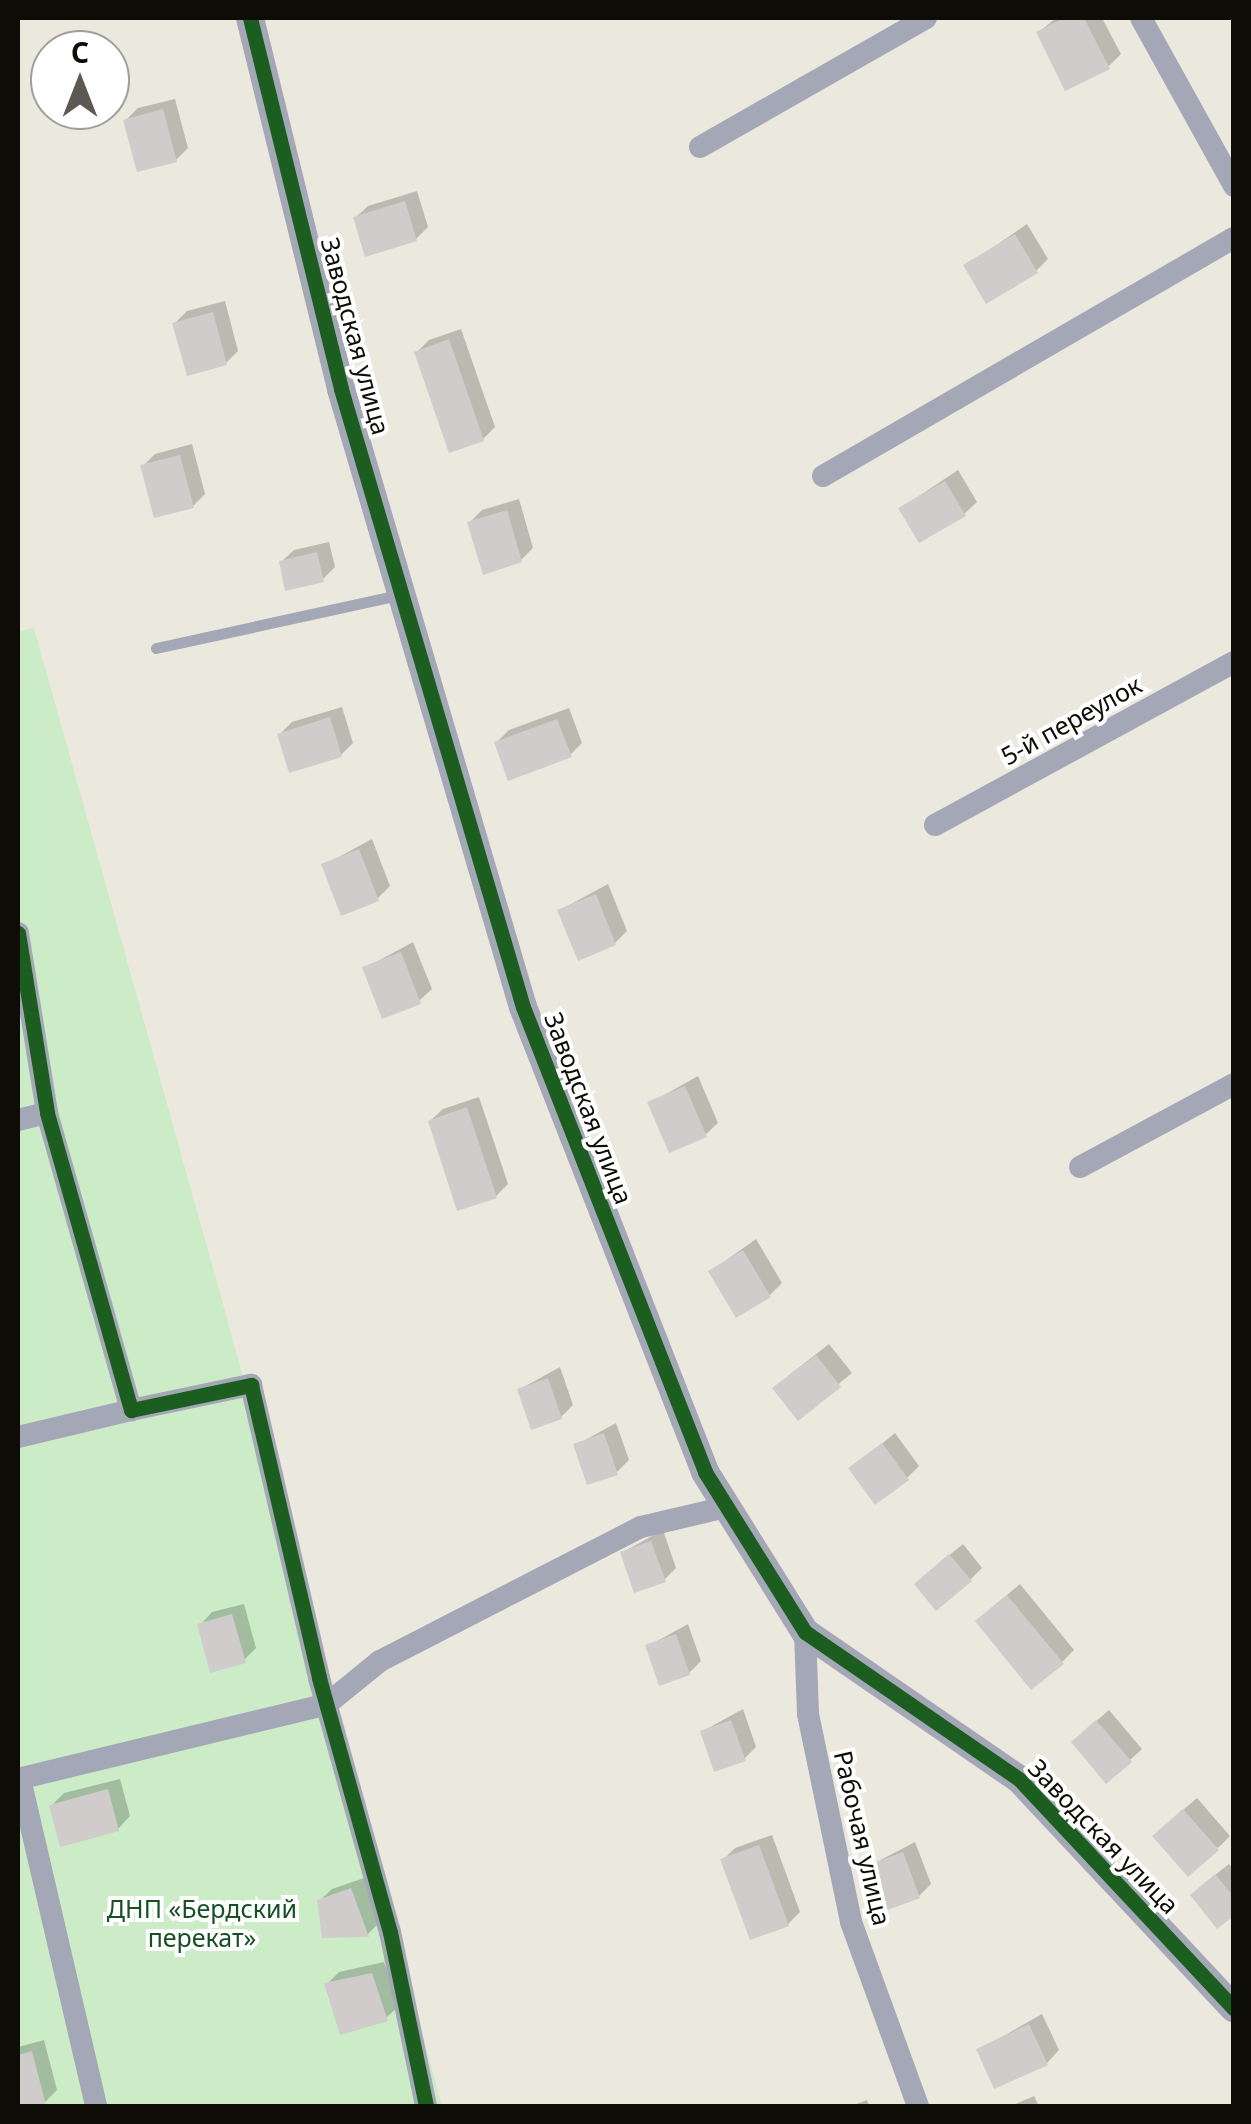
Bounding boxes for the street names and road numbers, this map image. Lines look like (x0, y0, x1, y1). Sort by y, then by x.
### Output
street label: Заводская улица (315, 234, 397, 438)
street label: 5-й переулок (996, 669, 1146, 771)
street label: Заводская улица (539, 1008, 639, 1208)
street label: Рабочая улица (828, 1748, 898, 1928)
street label: Заводская улица (1023, 1753, 1185, 1919)

